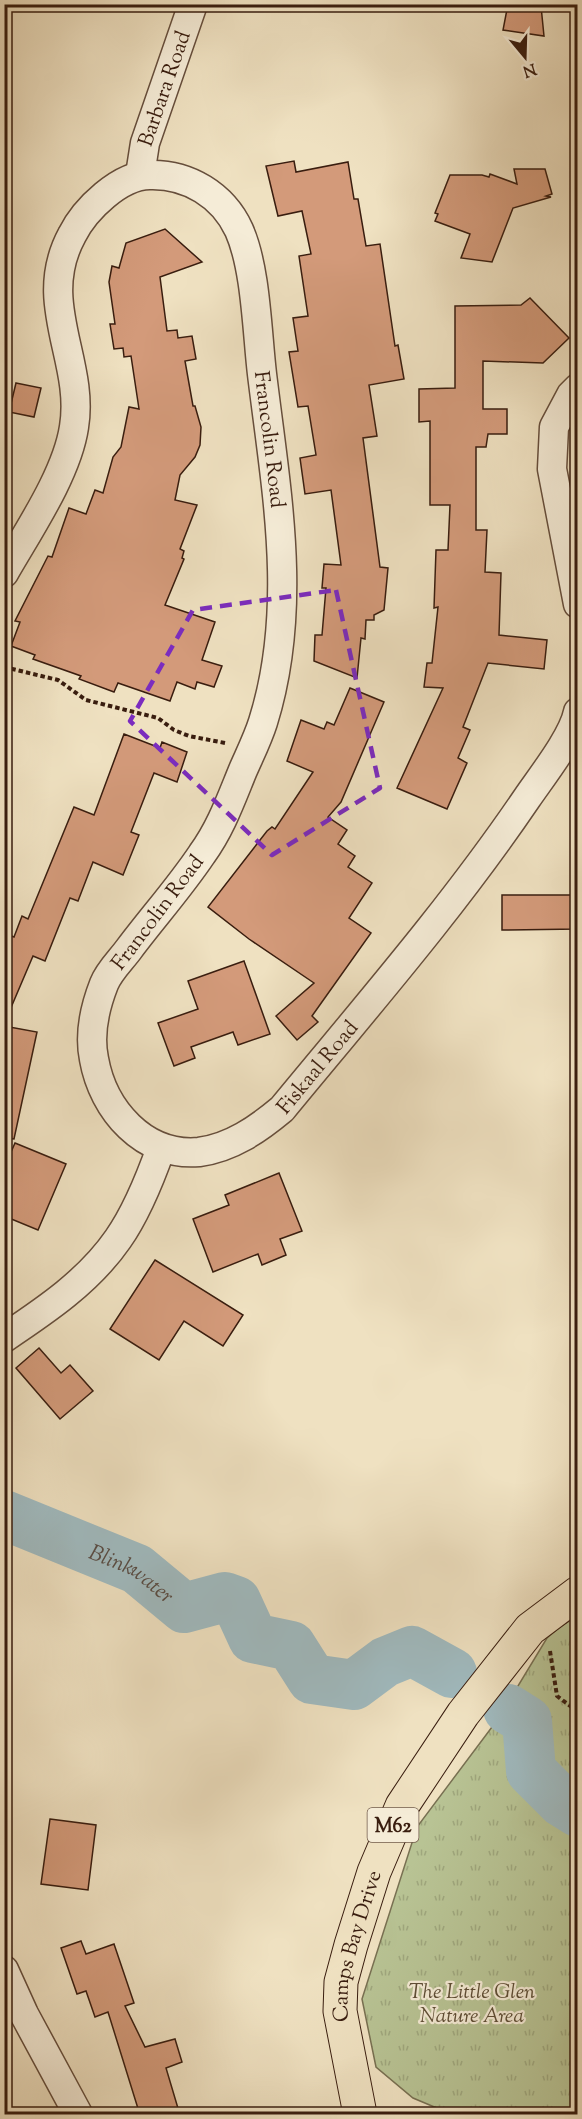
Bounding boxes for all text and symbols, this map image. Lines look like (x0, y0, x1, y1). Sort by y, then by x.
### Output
street label: Barbara Road (132, 27, 200, 151)
north arrow (495, 27, 555, 87)
text: N (519, 56, 539, 82)
street label: Francolin Road (245, 369, 291, 510)
street label: Francolin Road (105, 849, 212, 977)
street label: Fiskaal Road (271, 1015, 367, 1122)
water label: Blinkwater (83, 1538, 180, 1613)
road number: M62 (368, 1808, 418, 1842)
street label: Camps Bay Drive (326, 1867, 391, 2024)
park label: The Little Glen Nature Area (409, 1978, 535, 2032)

